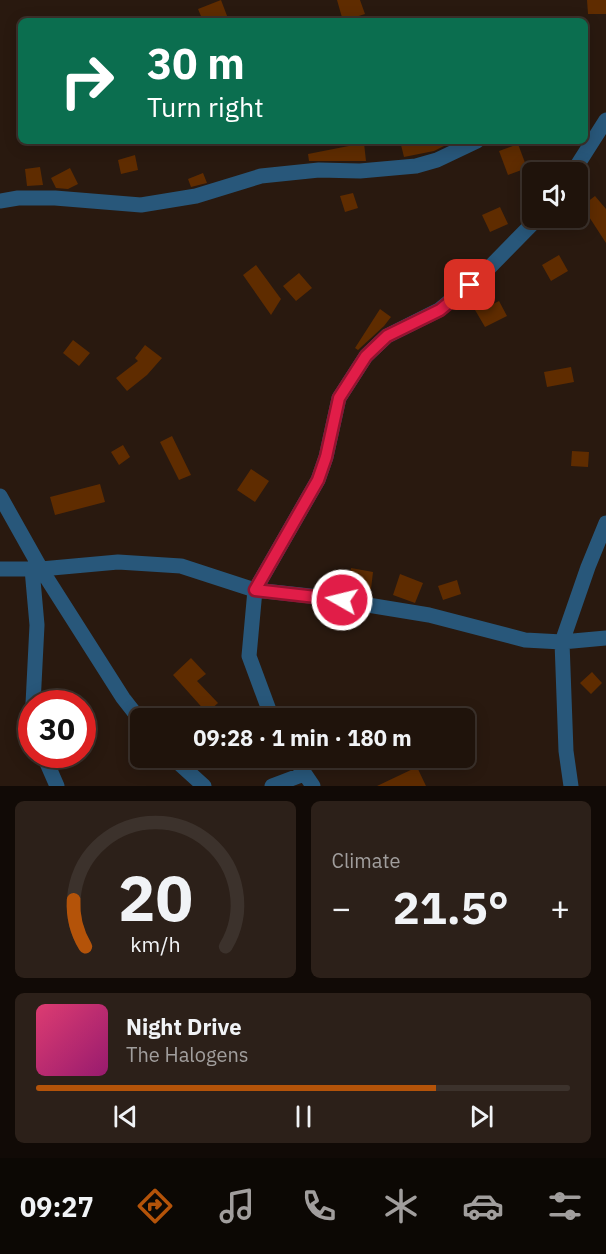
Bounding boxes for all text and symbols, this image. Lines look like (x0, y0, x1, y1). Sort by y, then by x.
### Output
text: 30 m (147, 36, 245, 91)
icon: right (48, 42, 126, 120)
text: Turn right (147, 89, 264, 124)
map controls (522, 162, 588, 228)
button: sound (522, 162, 588, 228)
pin (444, 259, 495, 310)
icon: arrive (453, 268, 486, 301)
position arrow (310, 568, 374, 632)
speed limit sign: 30 (18, 690, 96, 768)
text: 09:28 · 1 min · 180 m (193, 723, 412, 752)
text: Climate (332, 847, 400, 874)
text: 20 (118, 857, 193, 938)
text: 21.5° (393, 878, 509, 936)
text: − (332, 886, 351, 929)
text: + (550, 886, 570, 929)
text: km/h (130, 930, 180, 958)
text: Night Drive (126, 1012, 242, 1041)
text: The Halogens (126, 1041, 248, 1068)
icon: previous (109, 1100, 142, 1133)
icon: pause (287, 1100, 320, 1133)
icon: next (465, 1100, 498, 1133)
icon: directions (134, 1185, 176, 1227)
icon: music (216, 1185, 258, 1227)
icon: phone (298, 1185, 340, 1227)
icon: climate (380, 1185, 422, 1227)
icon: car (462, 1185, 504, 1227)
icon: filters (544, 1185, 586, 1227)
text: 09:27 (20, 1189, 94, 1224)

